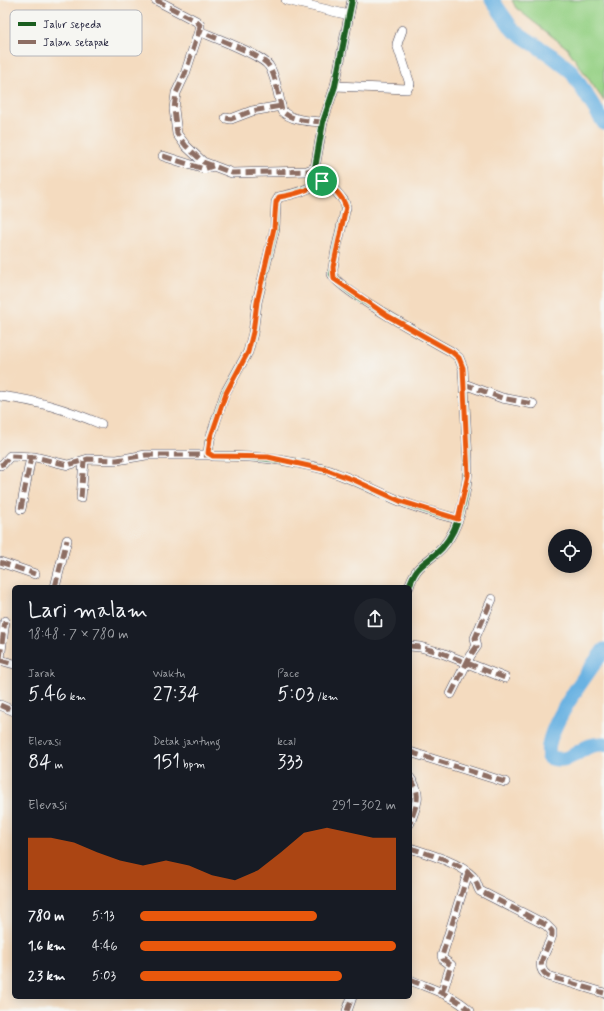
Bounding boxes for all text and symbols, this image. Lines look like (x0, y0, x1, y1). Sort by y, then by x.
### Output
legend (10, 10, 142, 56)
text: Jalur sepeda (43, 18, 101, 32)
text: Jalan setapak (43, 36, 109, 50)
pin (305, 164, 339, 198)
icon: arrive (311, 170, 333, 192)
map controls (548, 529, 592, 573)
button: locate (548, 529, 592, 573)
text: Lari malam (28, 597, 148, 625)
button: share (354, 598, 396, 640)
text: 18:48 · 7 × 780 m (28, 626, 129, 643)
text: Jarak (28, 667, 55, 681)
text: Waktu (153, 667, 185, 681)
text: Pace (277, 667, 299, 681)
text: 5.46 (28, 681, 67, 708)
text: 27:34 (153, 681, 199, 708)
text: 5:03 (277, 681, 314, 708)
text: km (67, 690, 86, 704)
text: /km (314, 690, 338, 704)
text: Elevasi (28, 735, 61, 749)
text: Detak jantung (153, 735, 220, 749)
text: kcal (277, 735, 296, 749)
text: 84 (28, 749, 51, 776)
text: 151 (153, 749, 180, 776)
text: 333 (277, 749, 303, 776)
text: m (51, 758, 63, 772)
text: bpm (180, 758, 205, 772)
text: Elevasi (28, 797, 67, 814)
text: 291–302 m (332, 797, 396, 814)
text: 780 m (28, 908, 65, 925)
text: 5:13 (92, 908, 115, 925)
text: 1.6 km (28, 938, 66, 955)
text: 4:46 (92, 938, 118, 955)
text: 2.3 km (28, 968, 65, 985)
text: 5:03 (92, 968, 116, 985)

